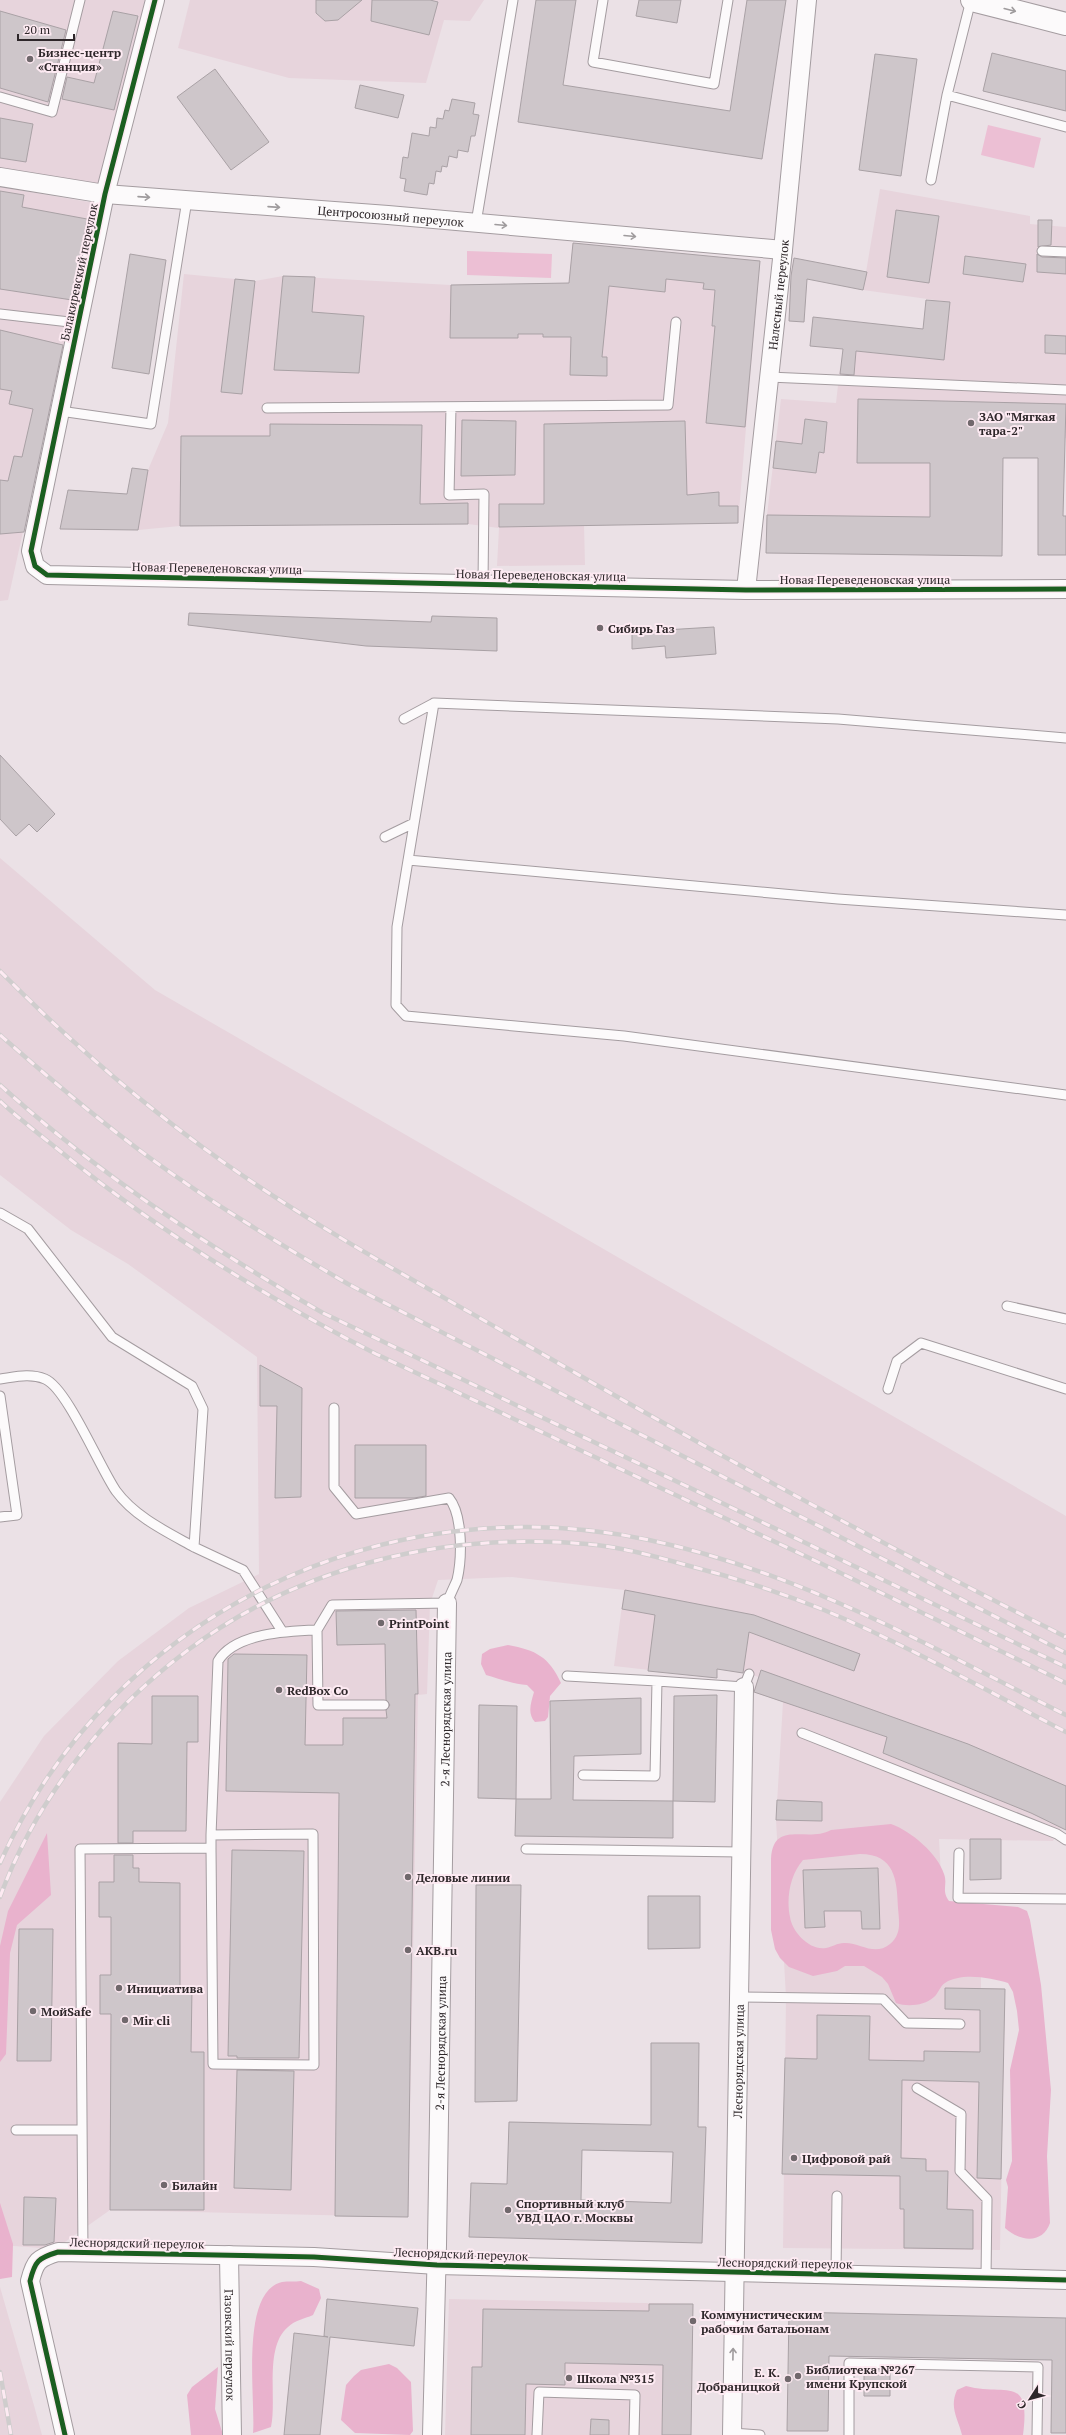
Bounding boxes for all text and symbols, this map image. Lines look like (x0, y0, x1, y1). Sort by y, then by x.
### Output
one-way arrow (1003, 6, 1016, 14)
scale bar (18, 16, 74, 42)
text: 20 m (24, 22, 51, 37)
place label: Бизнес-центр «Станция» (38, 45, 121, 74)
marker: Бизнес-центр «Станция» (25, 54, 35, 64)
one-way arrow (137, 193, 150, 201)
street label: Балакиревский переулок (57, 202, 101, 342)
street label: Центросоюзный переулок (317, 202, 465, 229)
one-way arrow (267, 203, 280, 210)
one-way arrow (494, 221, 507, 229)
one-way arrow (623, 233, 636, 240)
street label: Налесный переулок (765, 238, 792, 351)
place label: ЗАО "Мягкая тара-2" (979, 409, 1055, 438)
marker: ЗАО "Мягкая тара-2" (966, 418, 976, 428)
street label: Новая Переведеновская улица (132, 559, 302, 577)
street label: Новая Переведеновская улица (456, 566, 626, 584)
street label: Новая Переведеновская улица (780, 572, 950, 587)
place label: Сибирь Газ (608, 621, 675, 636)
marker: Сибирь Газ (595, 623, 605, 633)
place label: PrintPoint (389, 1616, 449, 1631)
marker: PrintPoint (376, 1618, 386, 1628)
street label: 2-я Леснорядская улица (437, 1652, 454, 1787)
place label: RedBox Co (287, 1683, 348, 1698)
marker: RedBox Co (274, 1685, 284, 1695)
place label: Деловые линии (416, 1870, 510, 1885)
marker: Деловые линии (403, 1872, 413, 1882)
place label: AKB.ru (416, 1943, 458, 1958)
marker: AKB.ru (403, 1945, 413, 1955)
street label: 2-я Леснорядская улица (432, 1976, 449, 2111)
place label: Инициатива (127, 1981, 203, 1996)
marker: Инициатива (114, 1983, 124, 1993)
place label: МойSafe (41, 2004, 92, 2019)
street label: Леснорядская улица (730, 2004, 746, 2119)
marker: МойSafe (28, 2006, 38, 2016)
place label: Mir cli (133, 2013, 170, 2028)
marker: Mir cli (120, 2015, 130, 2025)
place label: Цифровой рай (802, 2151, 891, 2166)
marker: Цифровой рай (789, 2153, 799, 2163)
place label: Билайн (172, 2178, 218, 2193)
marker: Билайн (159, 2180, 169, 2190)
place label: Спортивный клуб УВД ЦАО г. Москвы (516, 2196, 633, 2225)
marker: Спортивный клуб УВД ЦАО г. Москвы (503, 2205, 513, 2215)
street label: Леснорядский переулок (69, 2234, 205, 2252)
street label: Леснорядский переулок (393, 2244, 529, 2264)
street label: Леснорядский переулок (717, 2254, 853, 2272)
street label: Газовский переулок (222, 2289, 239, 2401)
place label: Коммунистическим рабочим батальонам (701, 2307, 829, 2336)
marker: Коммунистическим рабочим батальонам (688, 2316, 698, 2326)
one-way arrow (729, 2348, 737, 2361)
place label: Библиотека №267 имени Крупской (806, 2362, 915, 2391)
place label: Е. К. Добраницкой (697, 2365, 780, 2394)
place label: Школа №315 (577, 2371, 654, 2386)
marker: Библиотека №267 имени Крупской (793, 2371, 803, 2381)
marker: Школа №315 (564, 2373, 574, 2383)
marker: Е. К. Добраницкой (783, 2374, 793, 2384)
north arrow (1010, 2379, 1050, 2419)
text: С (1014, 2398, 1030, 2412)

